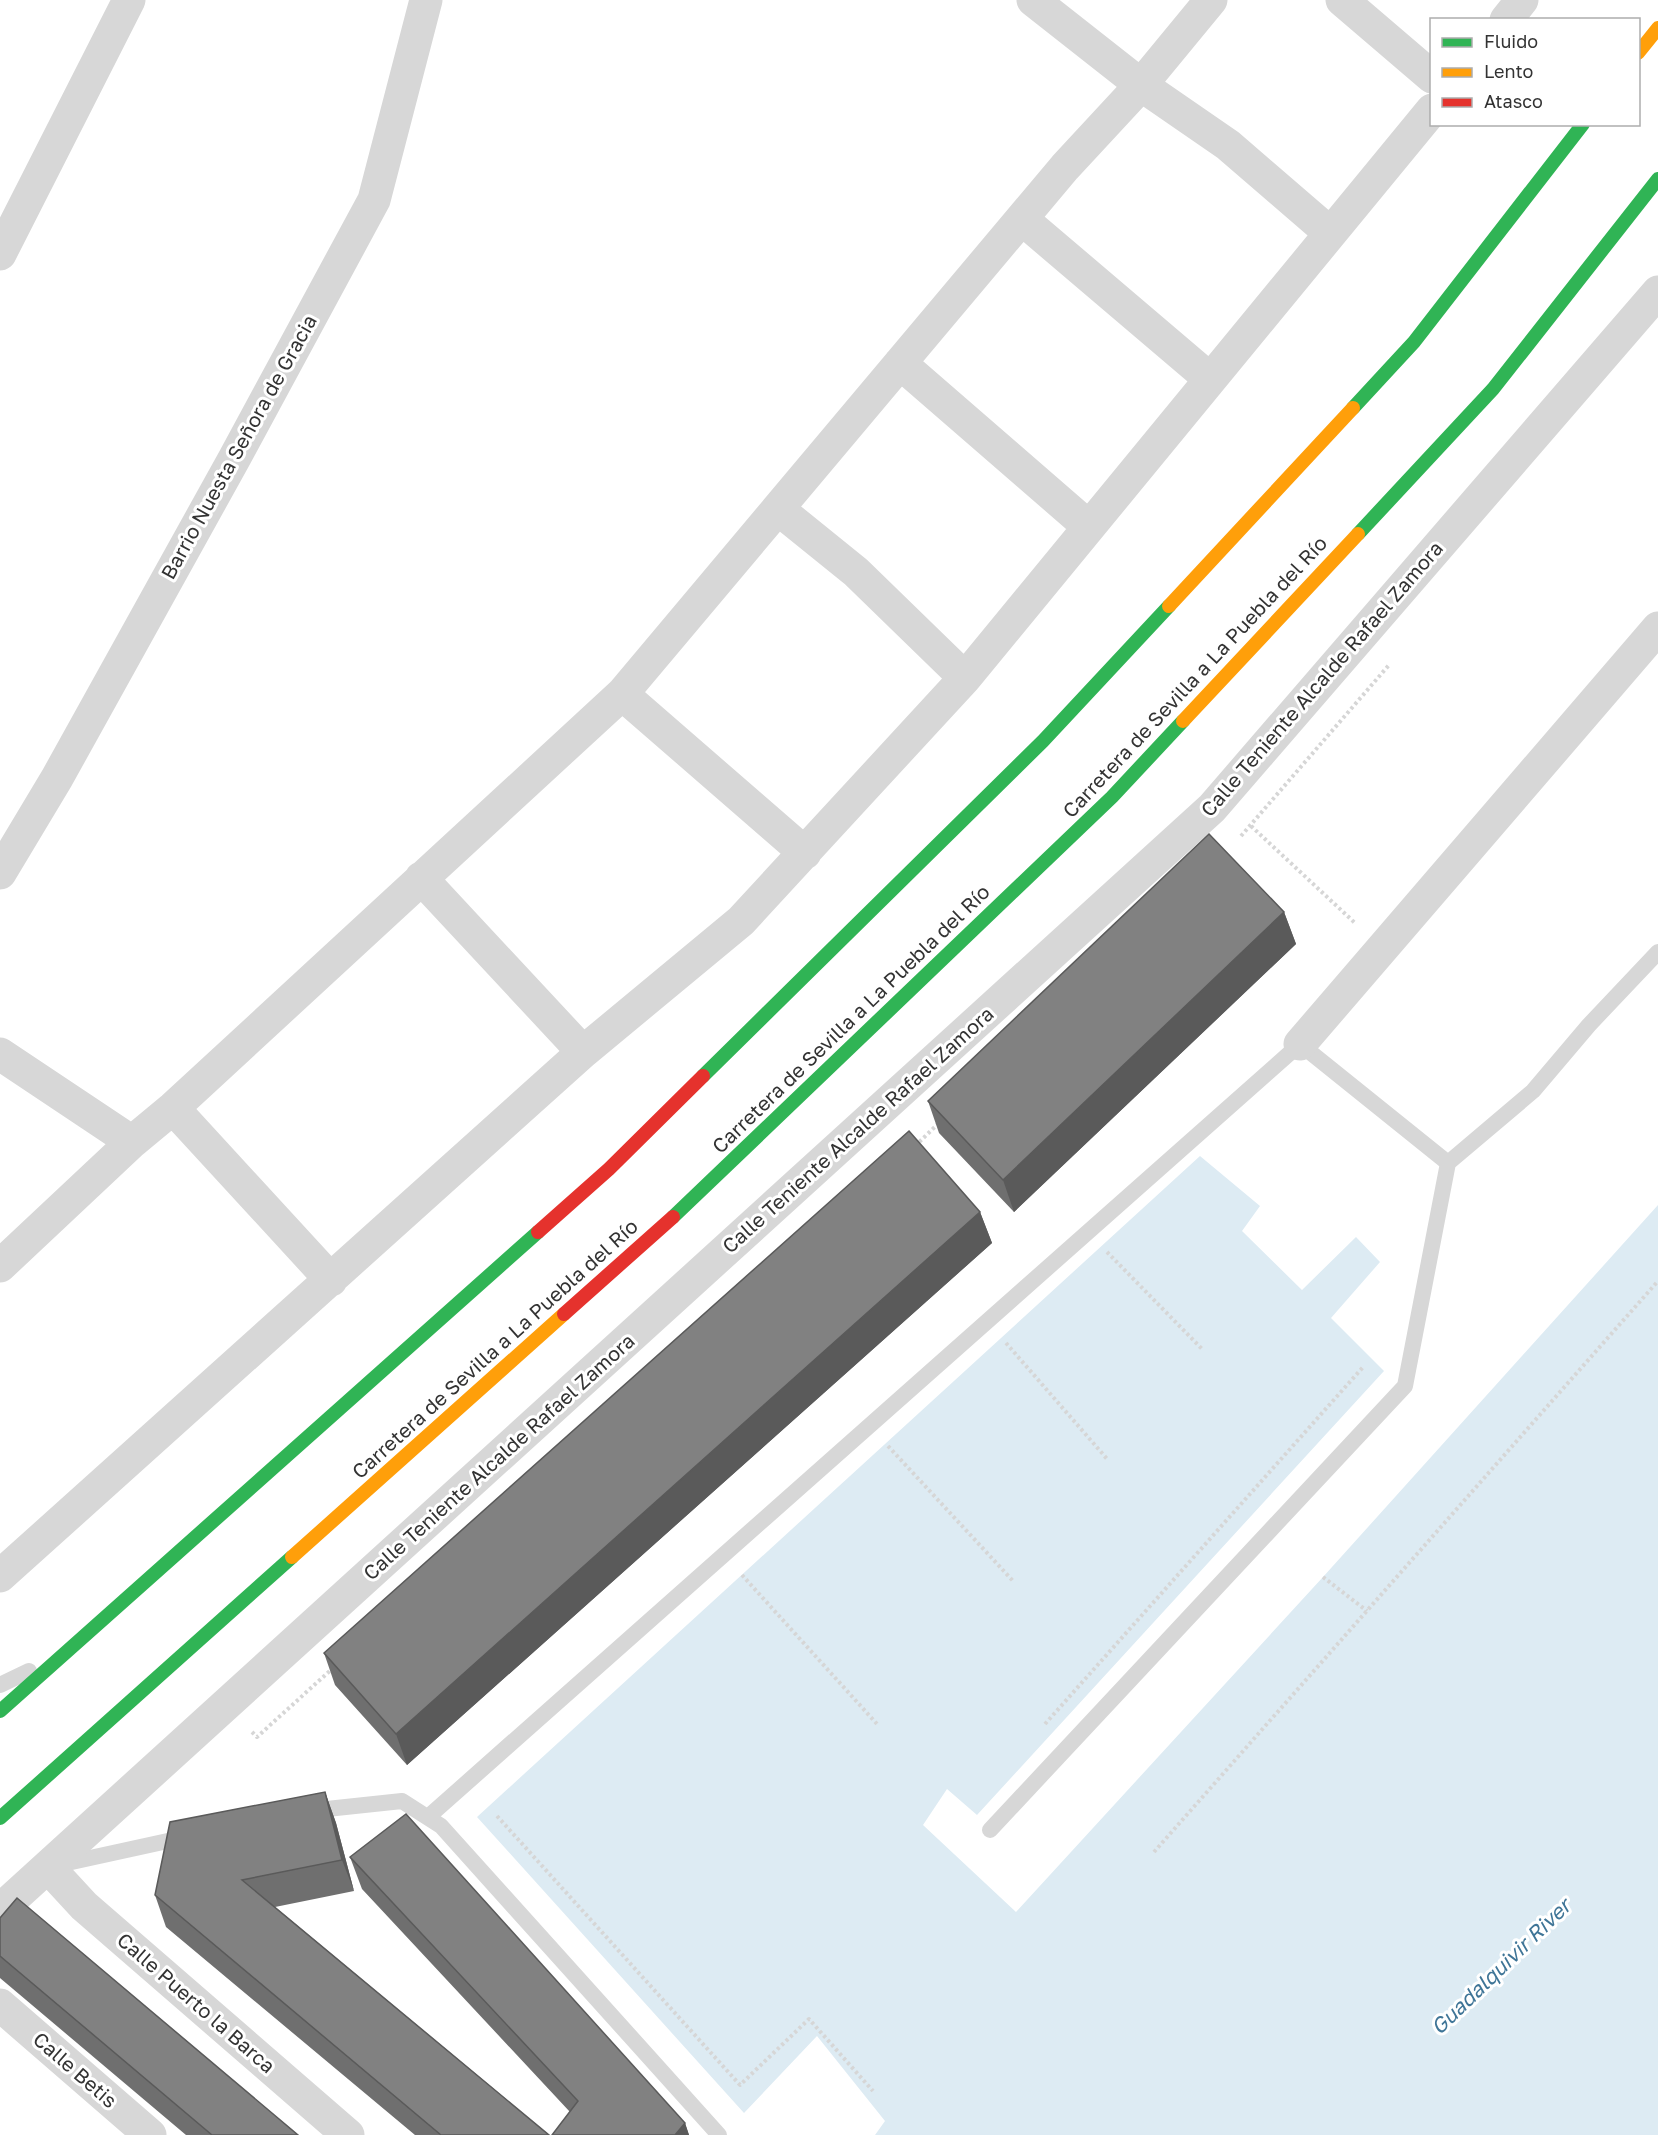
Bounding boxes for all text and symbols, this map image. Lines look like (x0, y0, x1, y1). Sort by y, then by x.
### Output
legend (1430, 18, 1640, 126)
text: Fluido (1484, 30, 1538, 52)
text: Lento (1484, 60, 1533, 82)
text: Atasco (1484, 90, 1543, 112)
street label: Barrio Nuesta Señora de Gracia (155, 310, 321, 583)
street label: Carretera de Sevilla a La Puebla del Río (1057, 531, 1331, 822)
street label: Calle Teniente Alcalde Rafael Zamora (1195, 536, 1447, 821)
street label: Carretera de Sevilla a La Puebla del Río (707, 879, 994, 1158)
street label: Calle Teniente Alcalde Rafael Zamora (717, 1001, 998, 1257)
street label: Carretera de Sevilla a La Puebla del Río (347, 1213, 642, 1483)
street label: Calle Teniente Alcalde Rafael Zamora (358, 1328, 639, 1584)
water label: Guadalquivir River (1425, 1891, 1578, 2040)
street label: Calle Puerto la Barca (113, 1927, 280, 2077)
street label: Calle Betis (29, 2026, 122, 2112)

